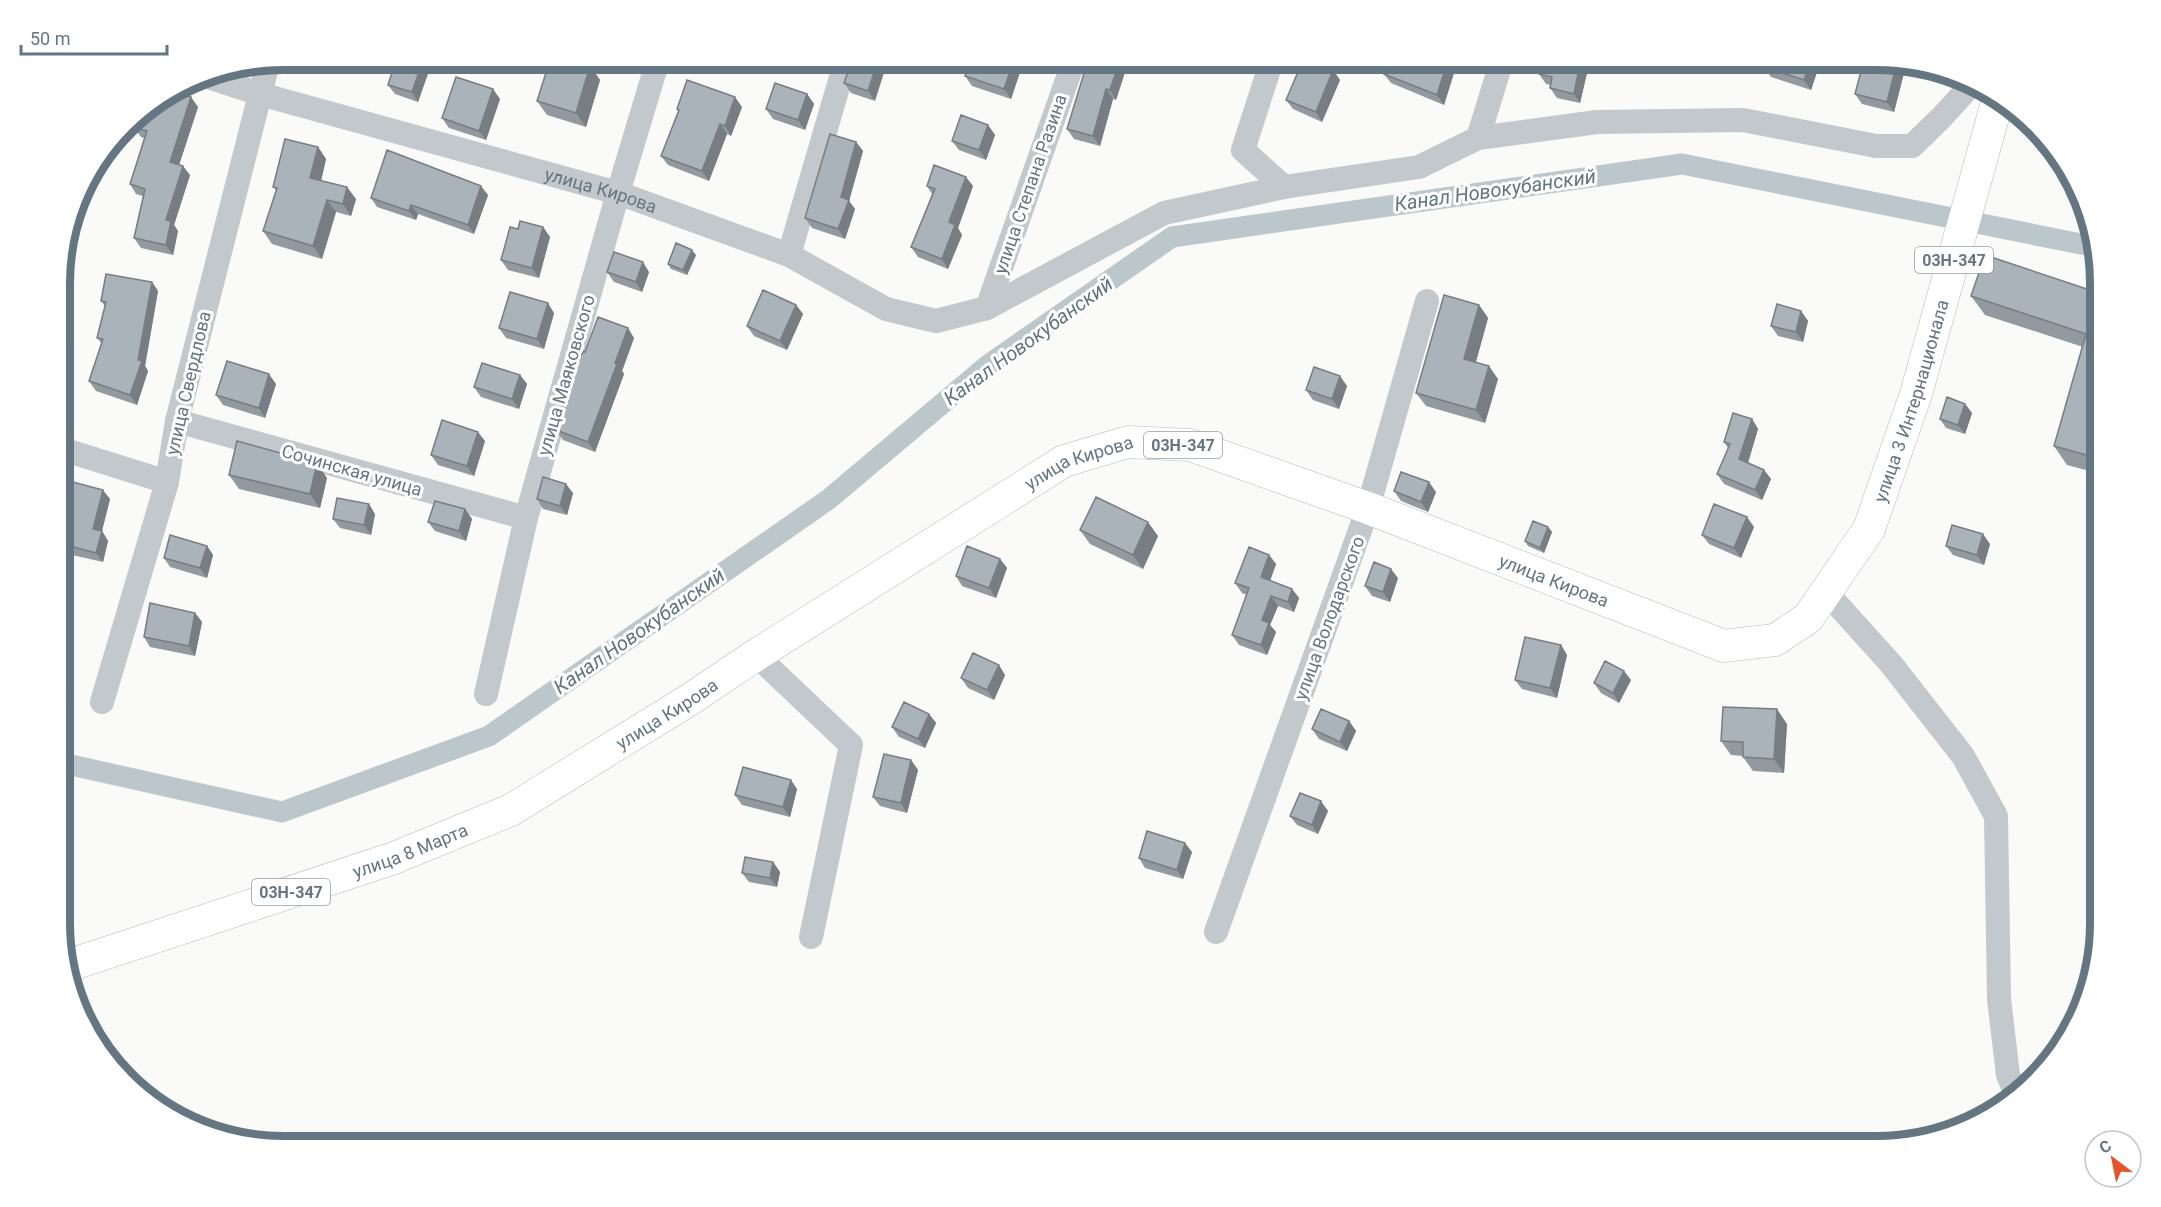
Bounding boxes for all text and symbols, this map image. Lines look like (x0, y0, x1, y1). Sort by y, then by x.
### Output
scale bar (21, 18, 166, 56)
text: 50 m (30, 28, 70, 49)
street label: улица Степана Разина (989, 91, 1071, 277)
street label: улица Кирова (543, 163, 660, 217)
water label: Канал Новокубанский (1393, 164, 1597, 216)
road number: 03Н-347 (1915, 247, 1993, 273)
water label: Канал Новокубанский (939, 272, 1117, 410)
street label: улица Маяковского (533, 292, 599, 458)
street label: улица 3 Интернационала (1869, 297, 1952, 505)
street label: улица Свердлова (161, 309, 215, 457)
street label: улица Кирова (1020, 431, 1135, 494)
road number: 03Н-347 (1144, 432, 1222, 458)
street label: Сочинская улица (279, 440, 425, 500)
street label: улица Володарского (1290, 533, 1368, 703)
street label: улица Кирова (1496, 549, 1612, 611)
water label: Канал Новокубанский (549, 563, 729, 699)
street label: улица Кирова (612, 673, 721, 753)
street label: улица 8 Марта (350, 818, 471, 882)
road number: 03Н-347 (252, 879, 330, 905)
north arrow (2083, 1129, 2143, 1189)
text: С (2096, 1136, 2115, 1158)

